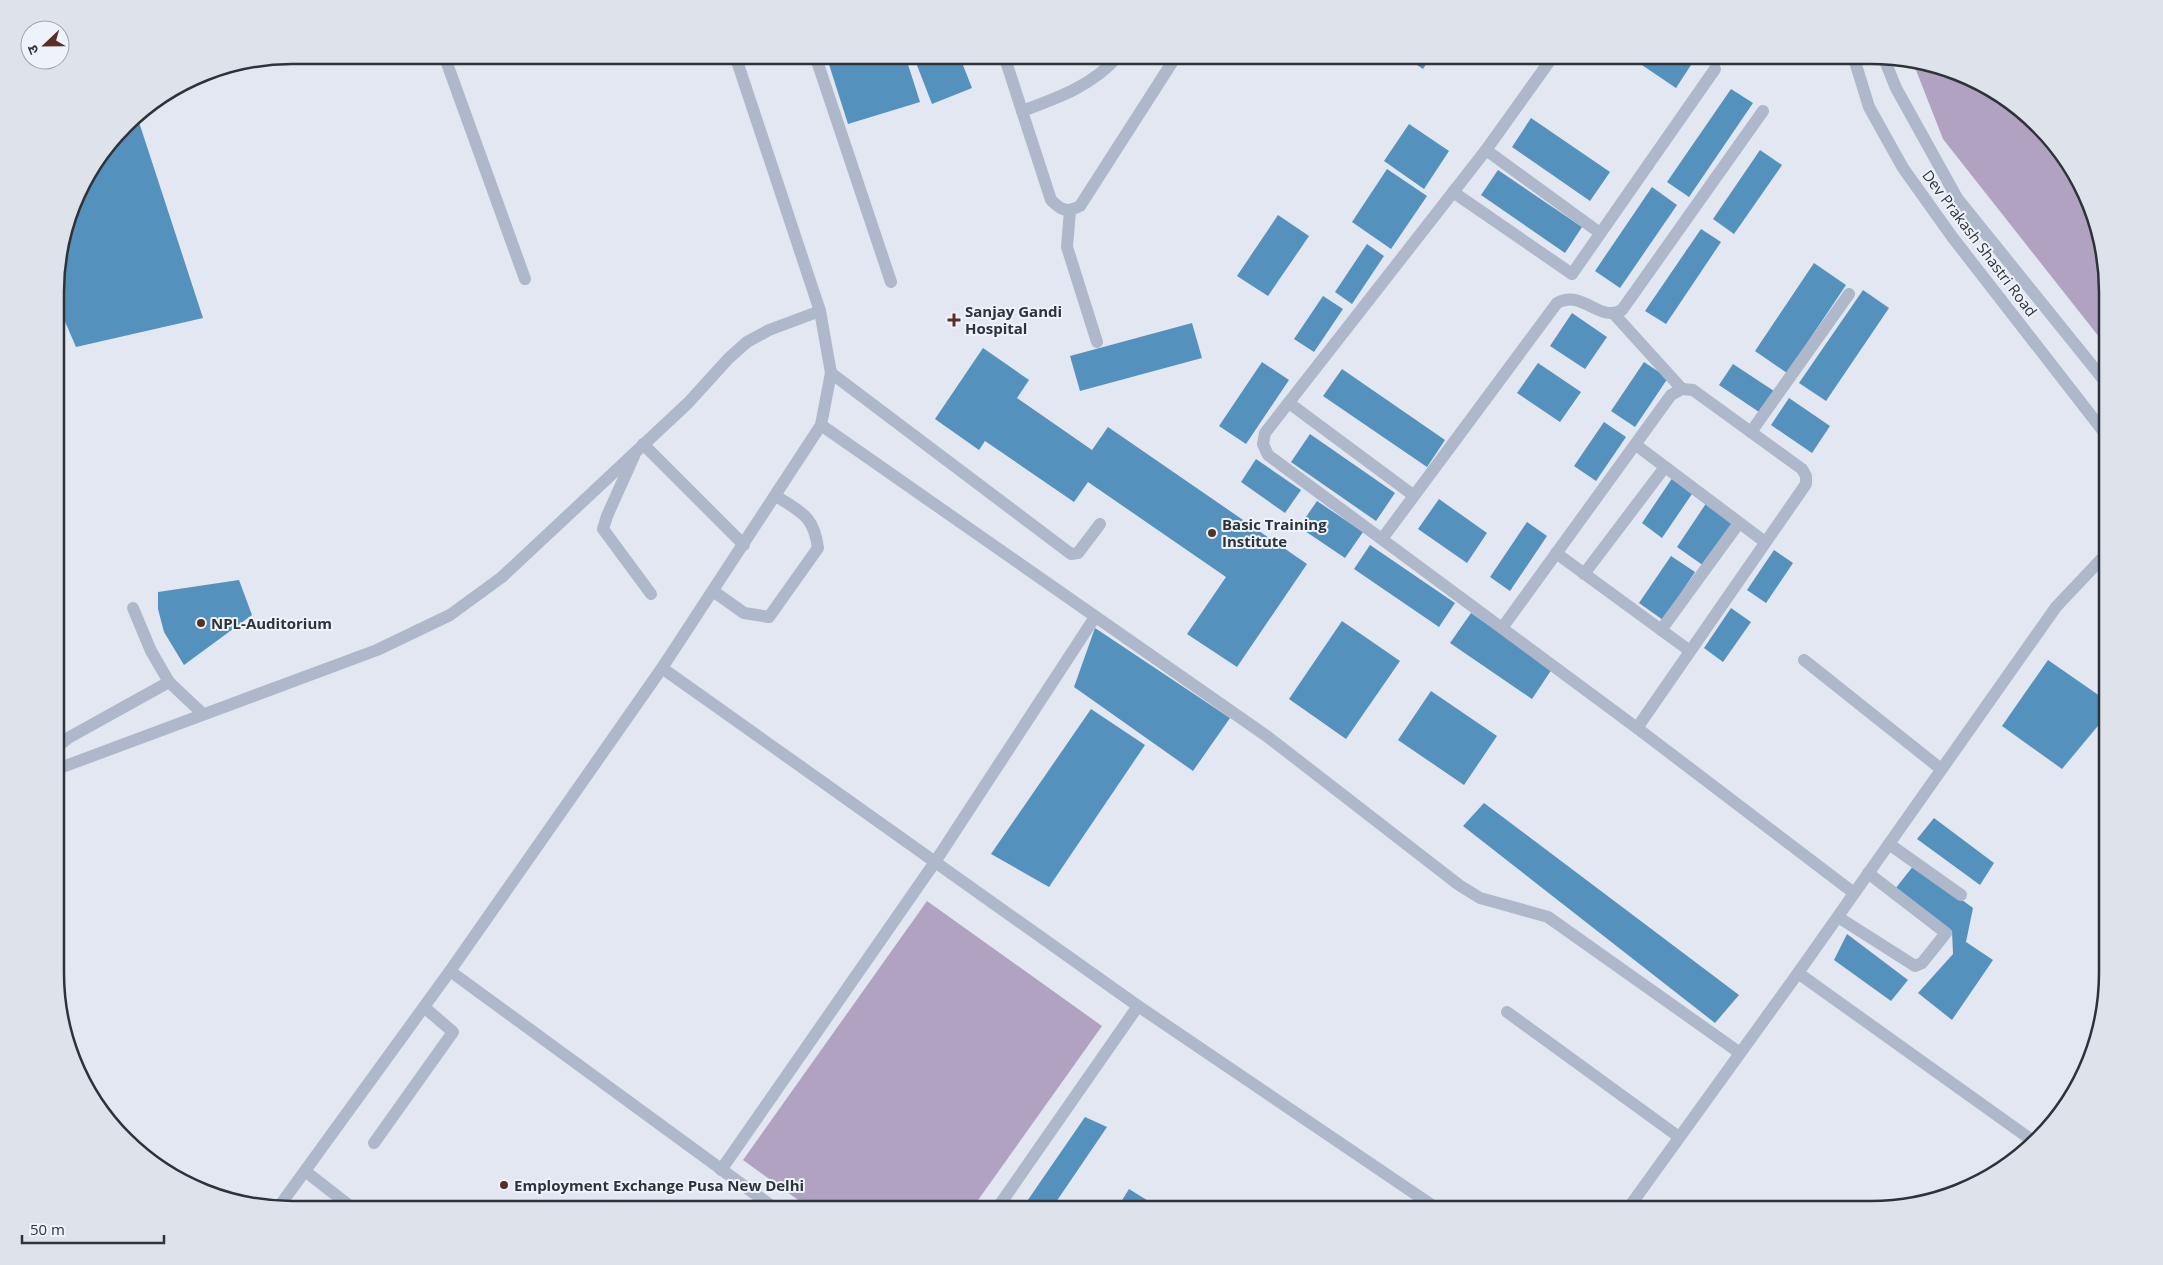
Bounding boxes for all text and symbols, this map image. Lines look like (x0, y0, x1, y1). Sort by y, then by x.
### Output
north arrow (20, 20, 70, 70)
text: उ (22, 42, 43, 57)
street label: Dev Prakash Shastri Road (1918, 166, 2042, 320)
place label: Sanjay Gandi Hospital (965, 301, 1062, 338)
marker: Sanjay Gandi Hospital (947, 313, 961, 327)
place label: Basic Training Institute (1222, 514, 1327, 551)
marker: Basic Training Institute (1206, 527, 1218, 539)
place label: NPL-Auditorium (211, 613, 332, 633)
marker: NPL-Auditorium (195, 617, 207, 629)
place label: Employment Exchange Pusa New Delhi (514, 1175, 804, 1195)
marker: Employment Exchange Pusa New Delhi (498, 1179, 510, 1191)
scale bar (22, 1212, 165, 1244)
text: 50 m (30, 1219, 65, 1239)

